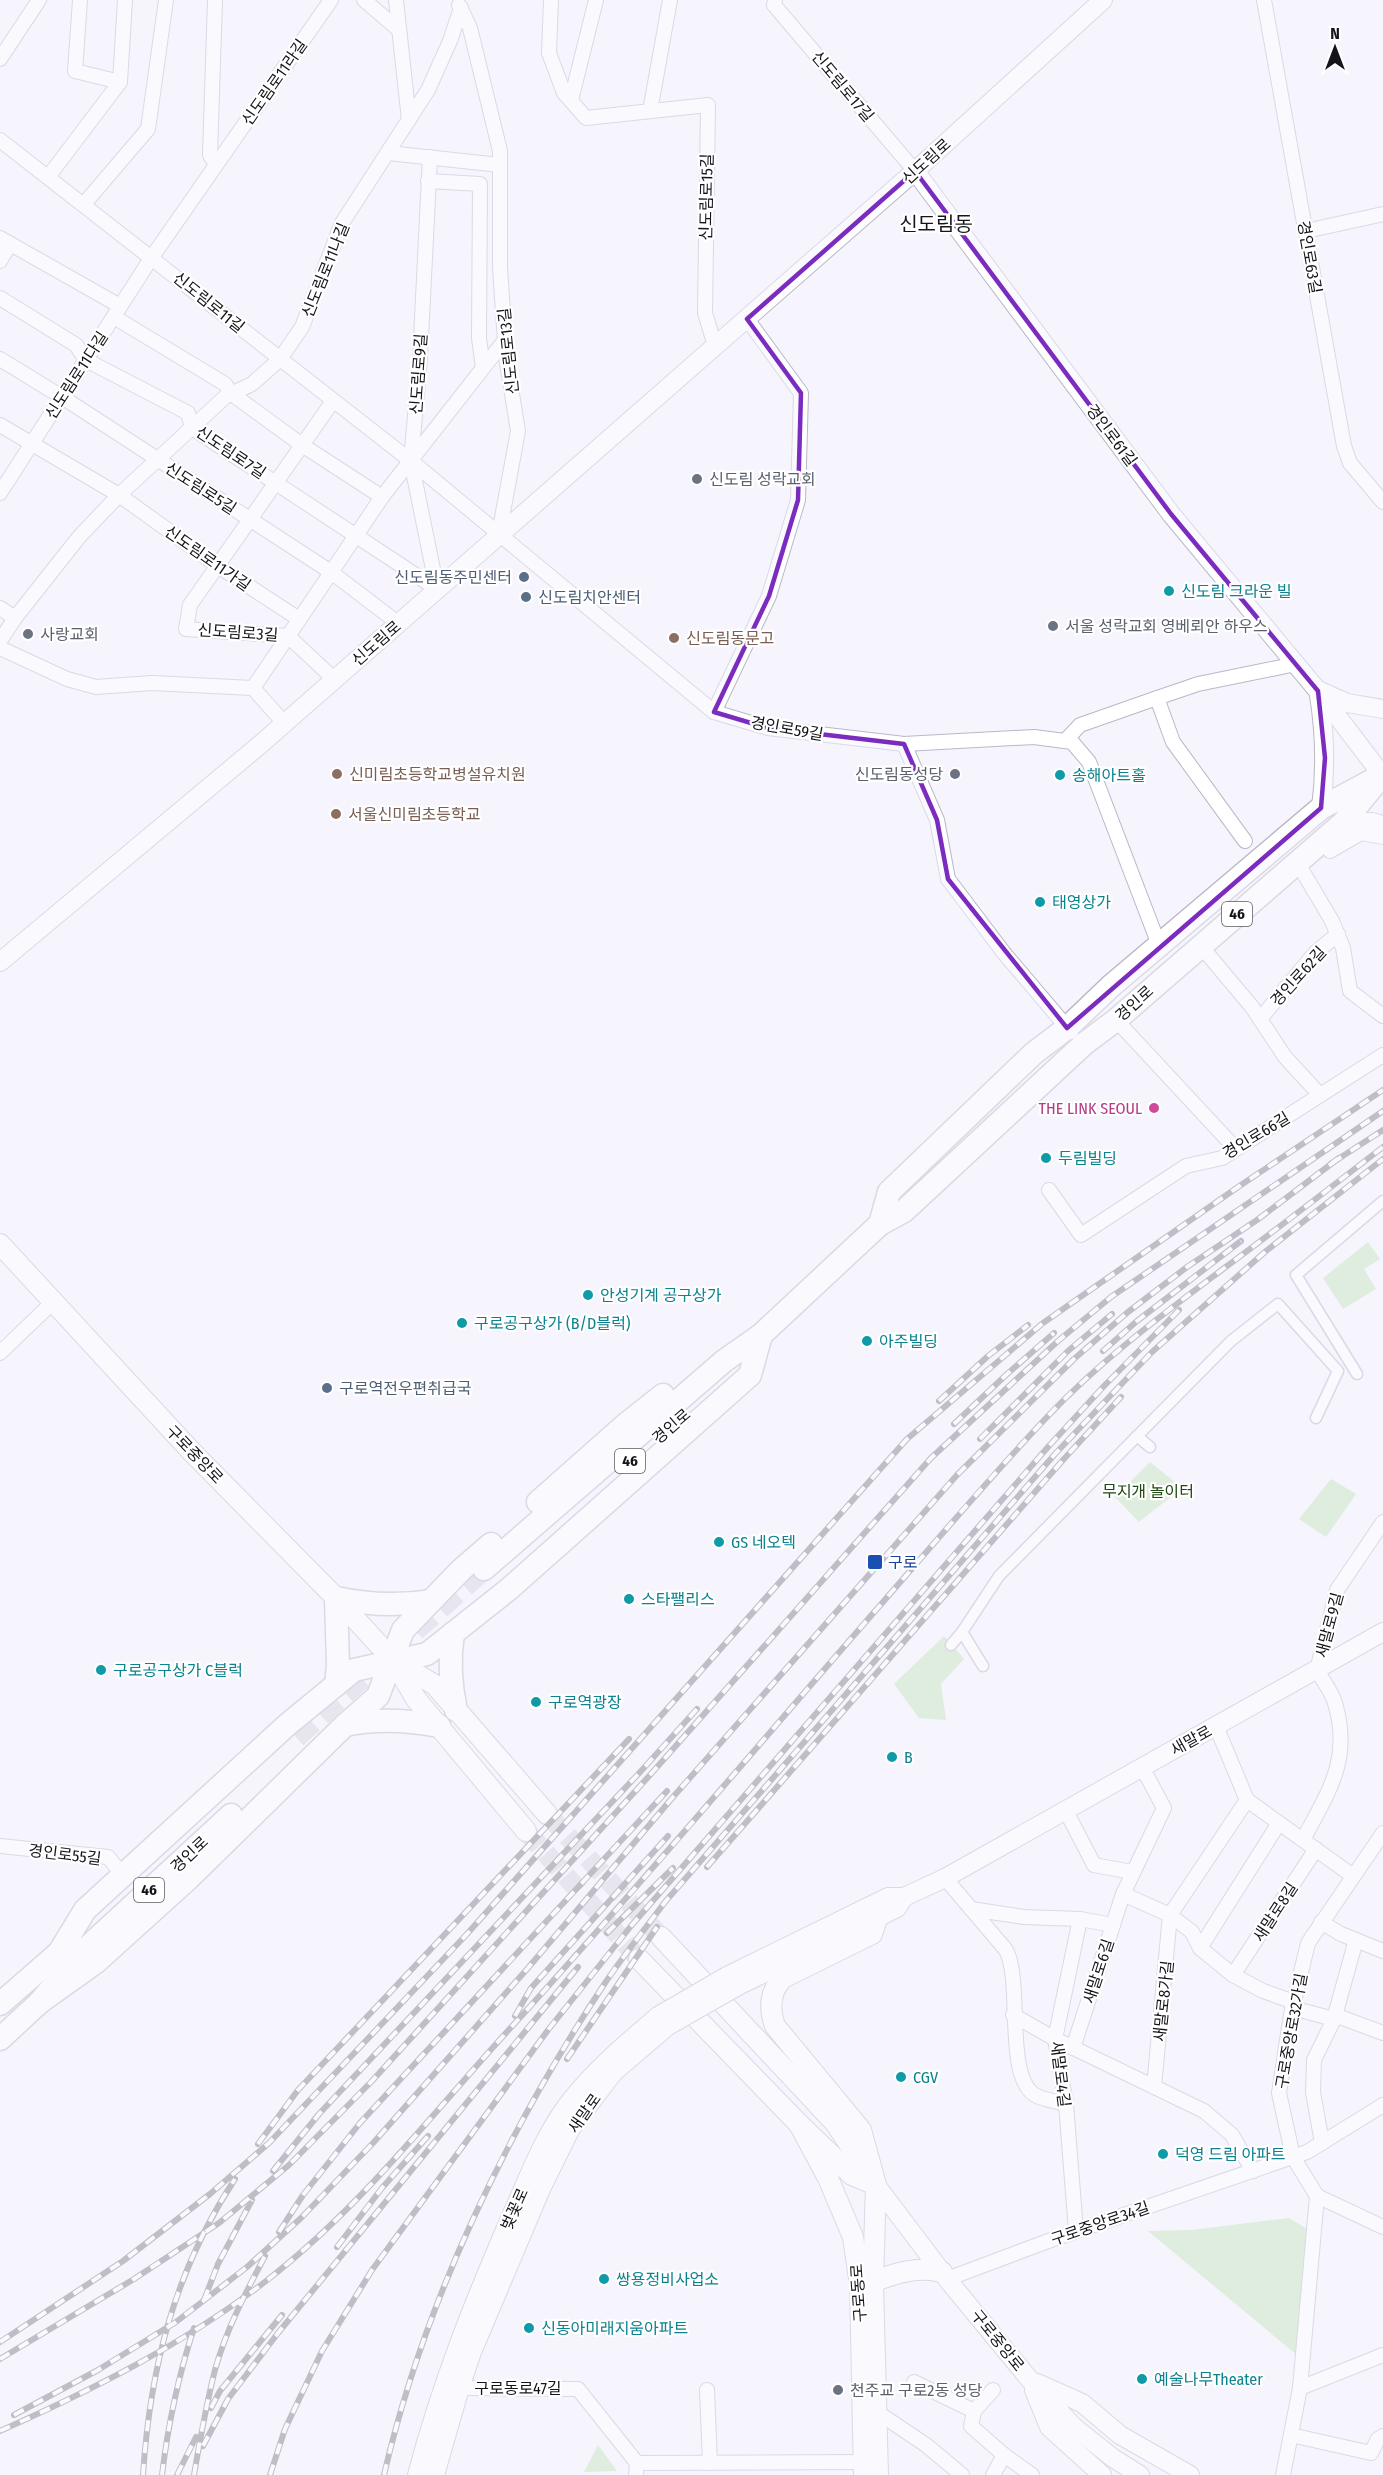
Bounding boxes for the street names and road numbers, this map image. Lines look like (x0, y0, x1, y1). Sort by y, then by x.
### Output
street label: 신도림로11라길 (238, 36, 311, 129)
street label: 신도림로17길 (808, 47, 878, 125)
street label: 신도림로 (898, 134, 955, 188)
street label: 신도림로15길 (696, 153, 717, 241)
street label: 경인로63길 (1294, 219, 1325, 295)
street label: 신도림로11나길 (298, 220, 353, 320)
street label: 신도림로11길 (169, 268, 248, 337)
street label: 신도림로13길 (494, 307, 522, 395)
street label: 신도림로11다길 (41, 328, 112, 423)
street label: 신도림로9길 (406, 333, 431, 415)
street label: 경인로61길 (1082, 401, 1141, 470)
street label: 신도림로7길 (192, 422, 269, 483)
street label: 신도림로5길 (162, 458, 240, 518)
street label: 신도림로11가길 (161, 522, 254, 595)
street label: 신도림로 (348, 617, 405, 670)
street label: 신도림로3길 (197, 620, 279, 645)
street label: 경인로59길 (749, 713, 825, 744)
road number: 46 (1222, 902, 1252, 926)
street label: 경인로62길 (1267, 943, 1330, 1010)
street label: 경인로 (1112, 981, 1157, 1025)
street label: 경인로66길 (1219, 1108, 1293, 1163)
street label: 경인로 (648, 1405, 694, 1448)
street label: 구로중앙로 (162, 1421, 227, 1488)
road number: 46 (615, 1449, 645, 1473)
street label: 새말로9길 (1312, 1590, 1347, 1660)
street label: 새말로 (1167, 1721, 1215, 1759)
street label: 경인로 (167, 1832, 212, 1876)
street label: 경인로55길 (27, 1841, 103, 1868)
road number: 46 (134, 1878, 164, 1902)
street label: 새말로8길 (1249, 1879, 1302, 1945)
street label: 새말로6길 (1079, 1936, 1118, 2006)
street label: 새말로8가길 (1150, 1959, 1177, 2043)
street label: 구로중앙로32가길 (1272, 1972, 1311, 2090)
street label: 새말로4길 (1047, 2040, 1074, 2108)
street label: 새말로 (564, 2090, 605, 2137)
street label: 벚꽃로 (497, 2185, 532, 2233)
street label: 구로중앙로34길 (1048, 2198, 1152, 2249)
street label: 구로동로 (847, 2263, 870, 2323)
street label: 구로중앙로 (967, 2306, 1028, 2375)
street label: 구로동로47길 (474, 2379, 562, 2398)

